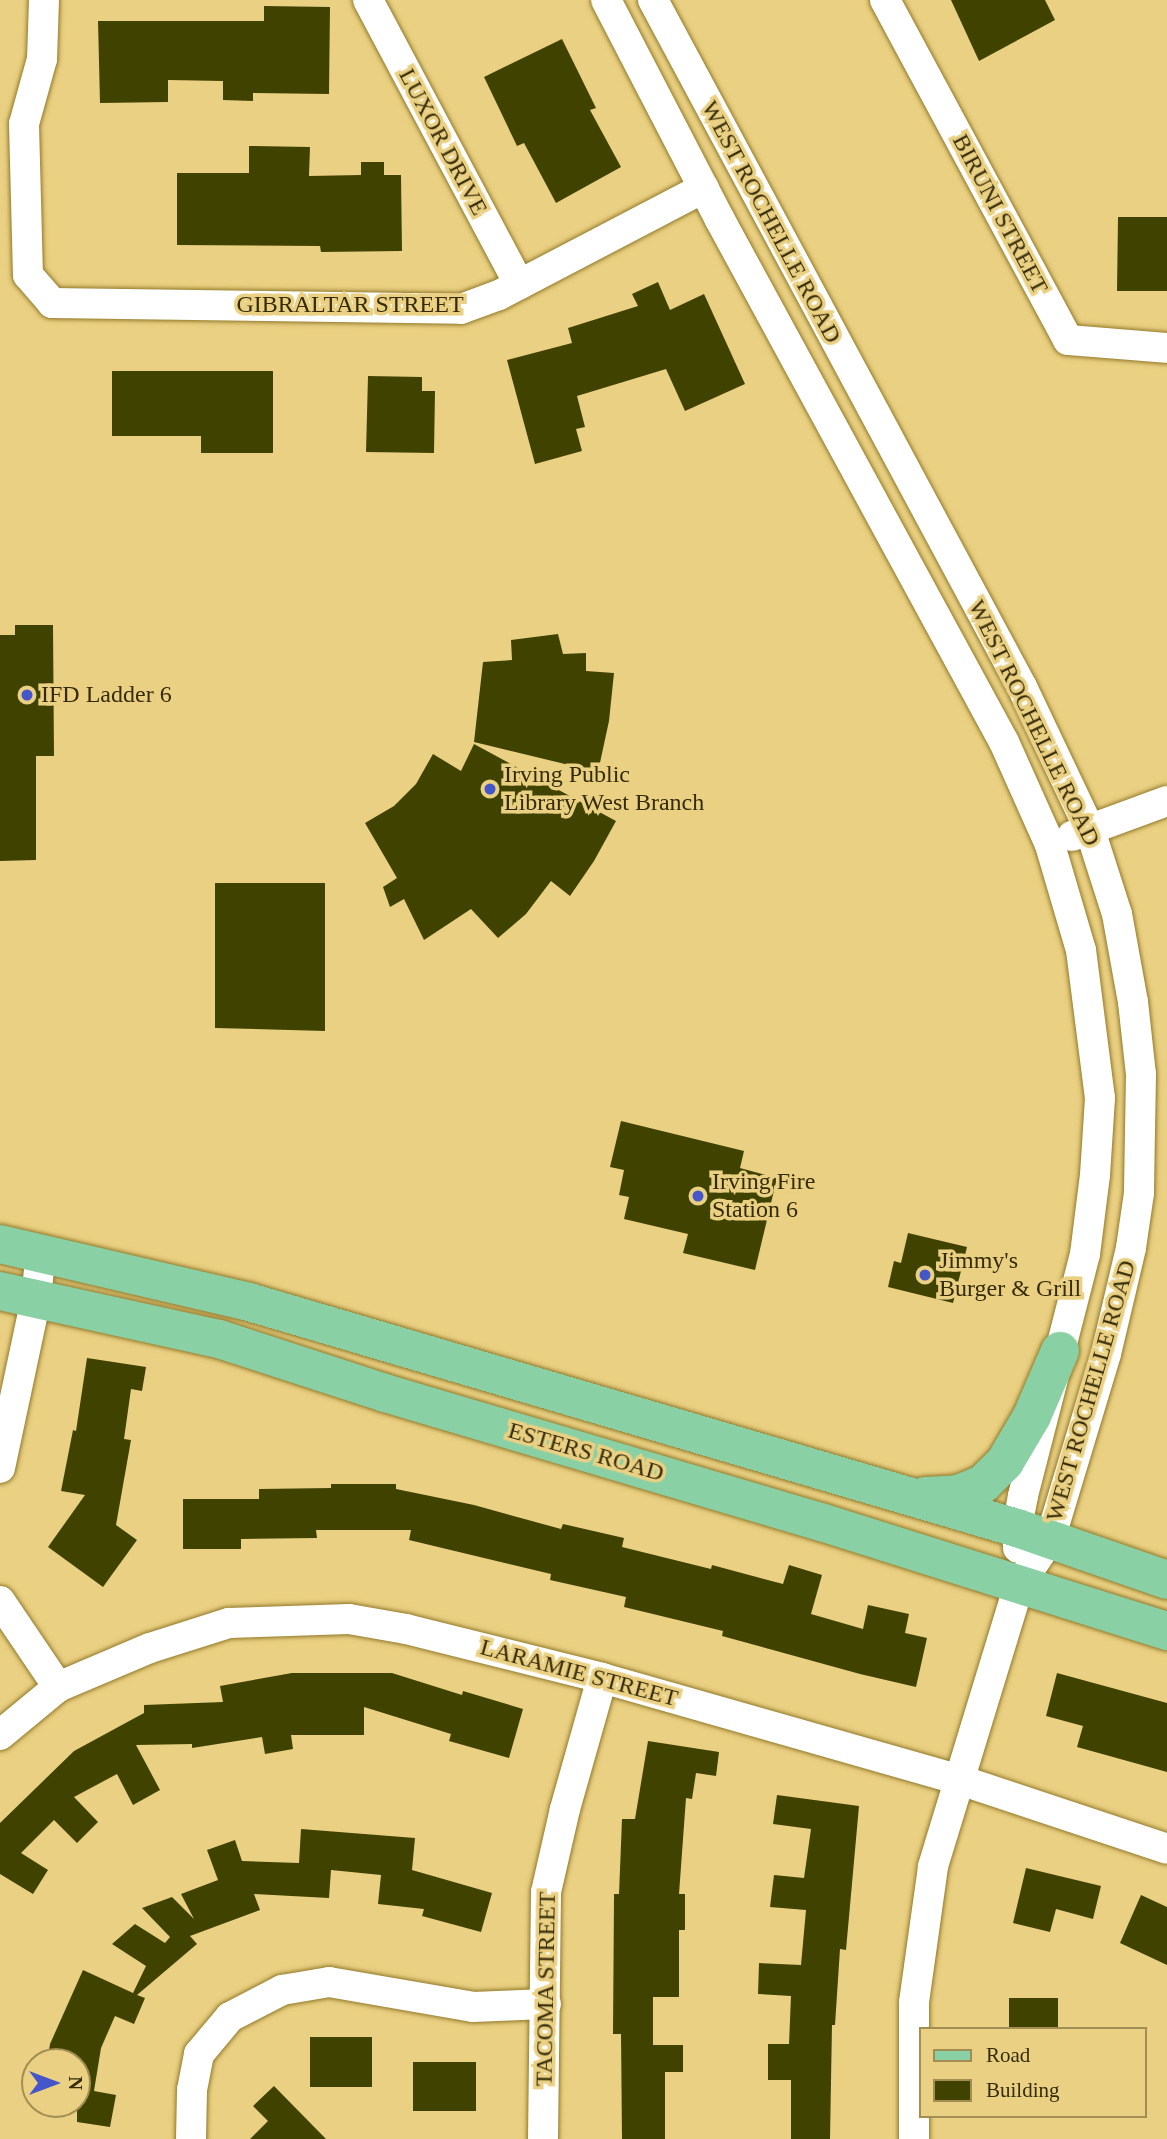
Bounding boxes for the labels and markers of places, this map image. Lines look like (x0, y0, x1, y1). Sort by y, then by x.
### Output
place label: IFD Ladder 6 (41, 681, 172, 709)
marker: IFD Ladder 6 (19, 687, 35, 703)
place label: Irving Public Library West Branch (504, 761, 705, 817)
marker: Irving Public Library West Branch (482, 781, 498, 797)
place label: Irving Fire Station 6 (712, 1168, 815, 1224)
marker: Irving Fire Station 6 (690, 1188, 706, 1204)
place label: Jimmy's Burger & Grill (939, 1247, 1081, 1303)
marker: Jimmy's Burger & Grill (917, 1267, 933, 1283)

